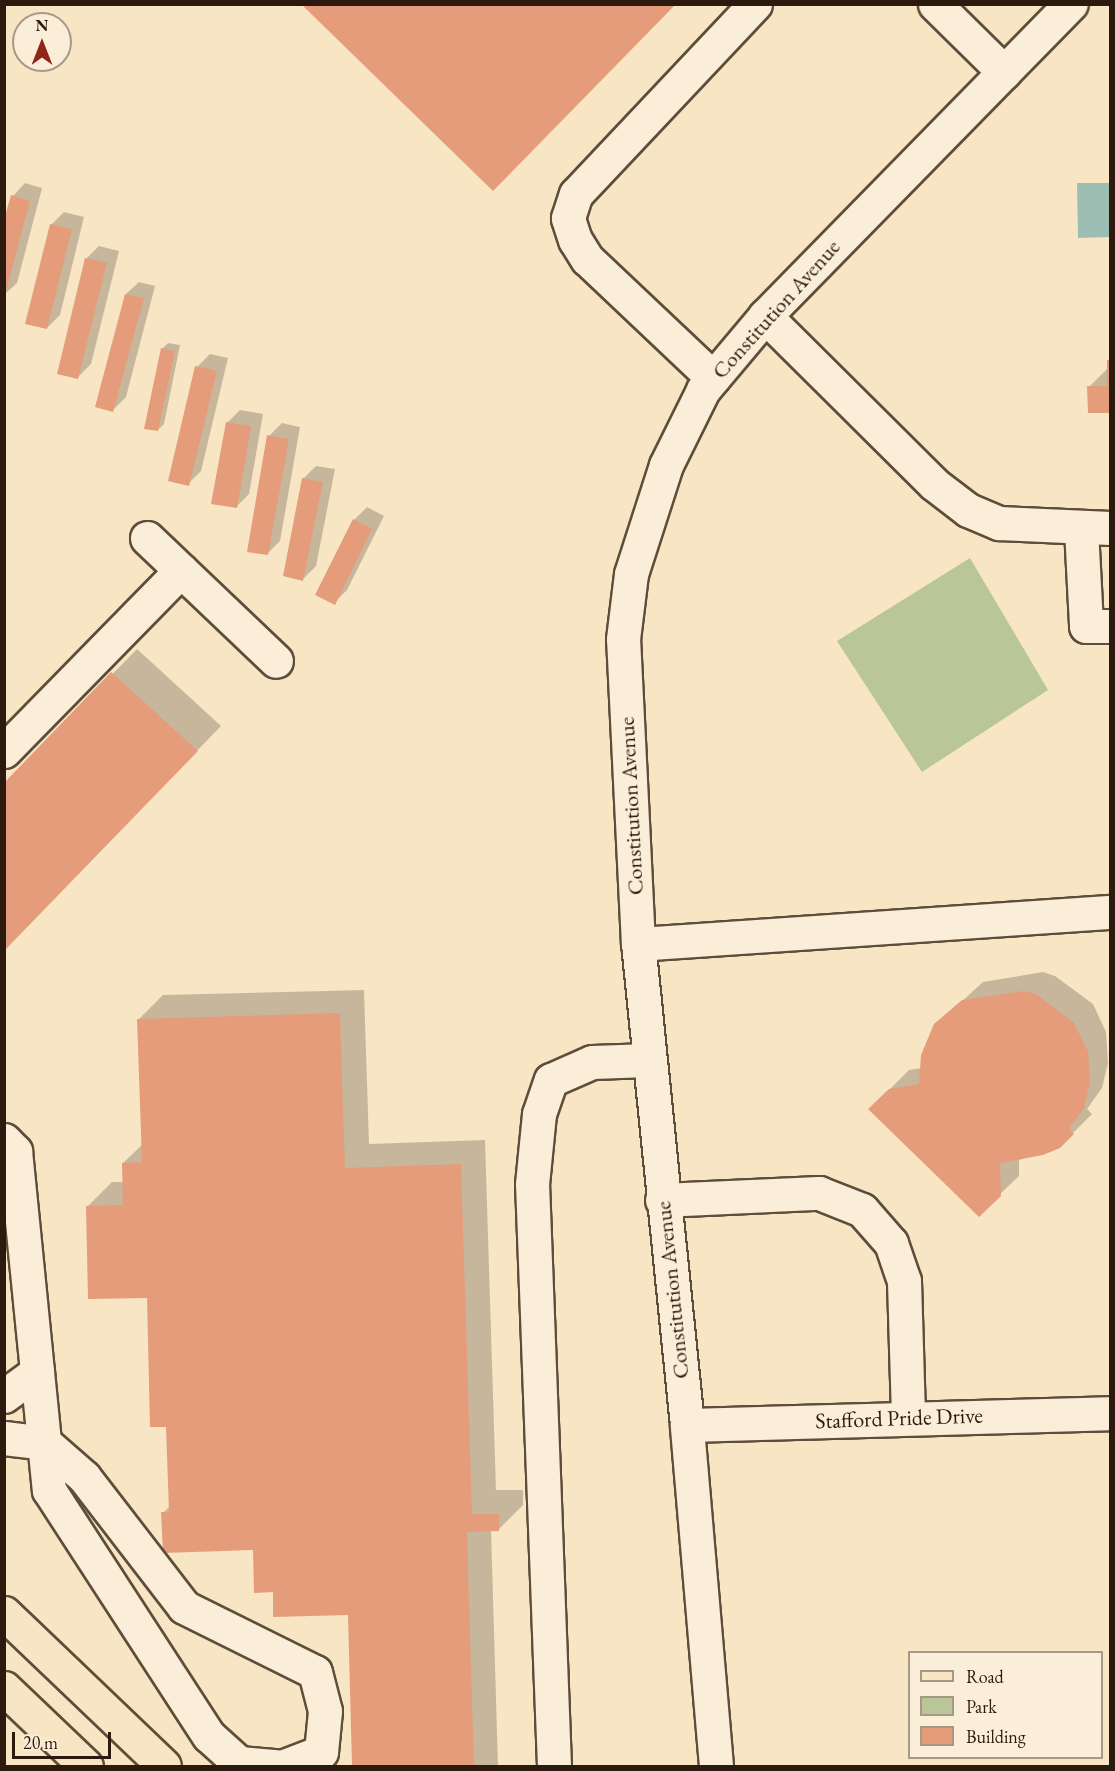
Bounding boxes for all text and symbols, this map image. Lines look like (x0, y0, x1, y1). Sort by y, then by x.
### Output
north arrow (12, 12, 72, 72)
text: N (36, 15, 48, 36)
street label: Constitution Avenue (707, 234, 845, 384)
street label: Constitution Avenue (613, 716, 649, 896)
street label: Constitution Avenue (650, 1200, 694, 1380)
street label: Stafford Pride Drive (815, 1402, 983, 1434)
legend (908, 1651, 1103, 1759)
text: Road (966, 1665, 1004, 1688)
text: Park (966, 1695, 997, 1718)
scale bar (15, 1720, 114, 1758)
text: Building (966, 1725, 1026, 1748)
text: 20 m (23, 1731, 58, 1754)

